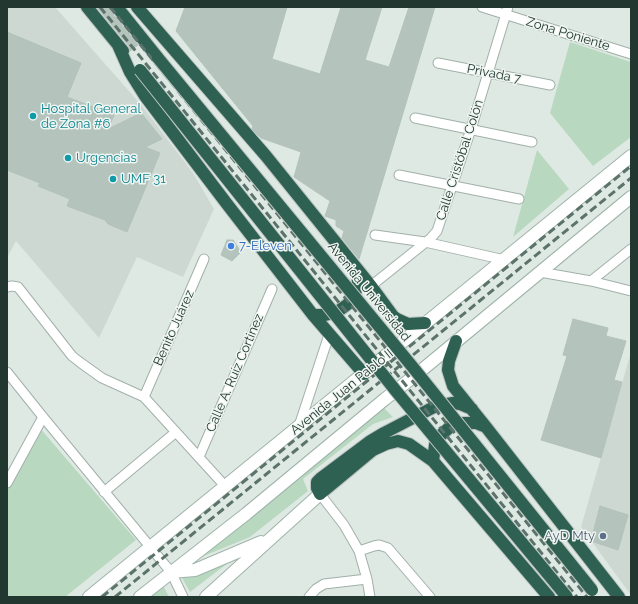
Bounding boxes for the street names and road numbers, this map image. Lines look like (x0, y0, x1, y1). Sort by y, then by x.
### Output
street label: Zona Poniente (524, 14, 612, 54)
street label: Privada 7 (466, 61, 522, 87)
street label: Calle Cristóbal Colón (433, 98, 487, 222)
street label: Avenida Universidad (324, 239, 414, 345)
street label: Benito Juárez (150, 288, 198, 368)
street label: Calle A. Ruíz Cortinez (203, 311, 267, 435)
street label: Avenida Juan Pablo II (287, 346, 397, 438)

